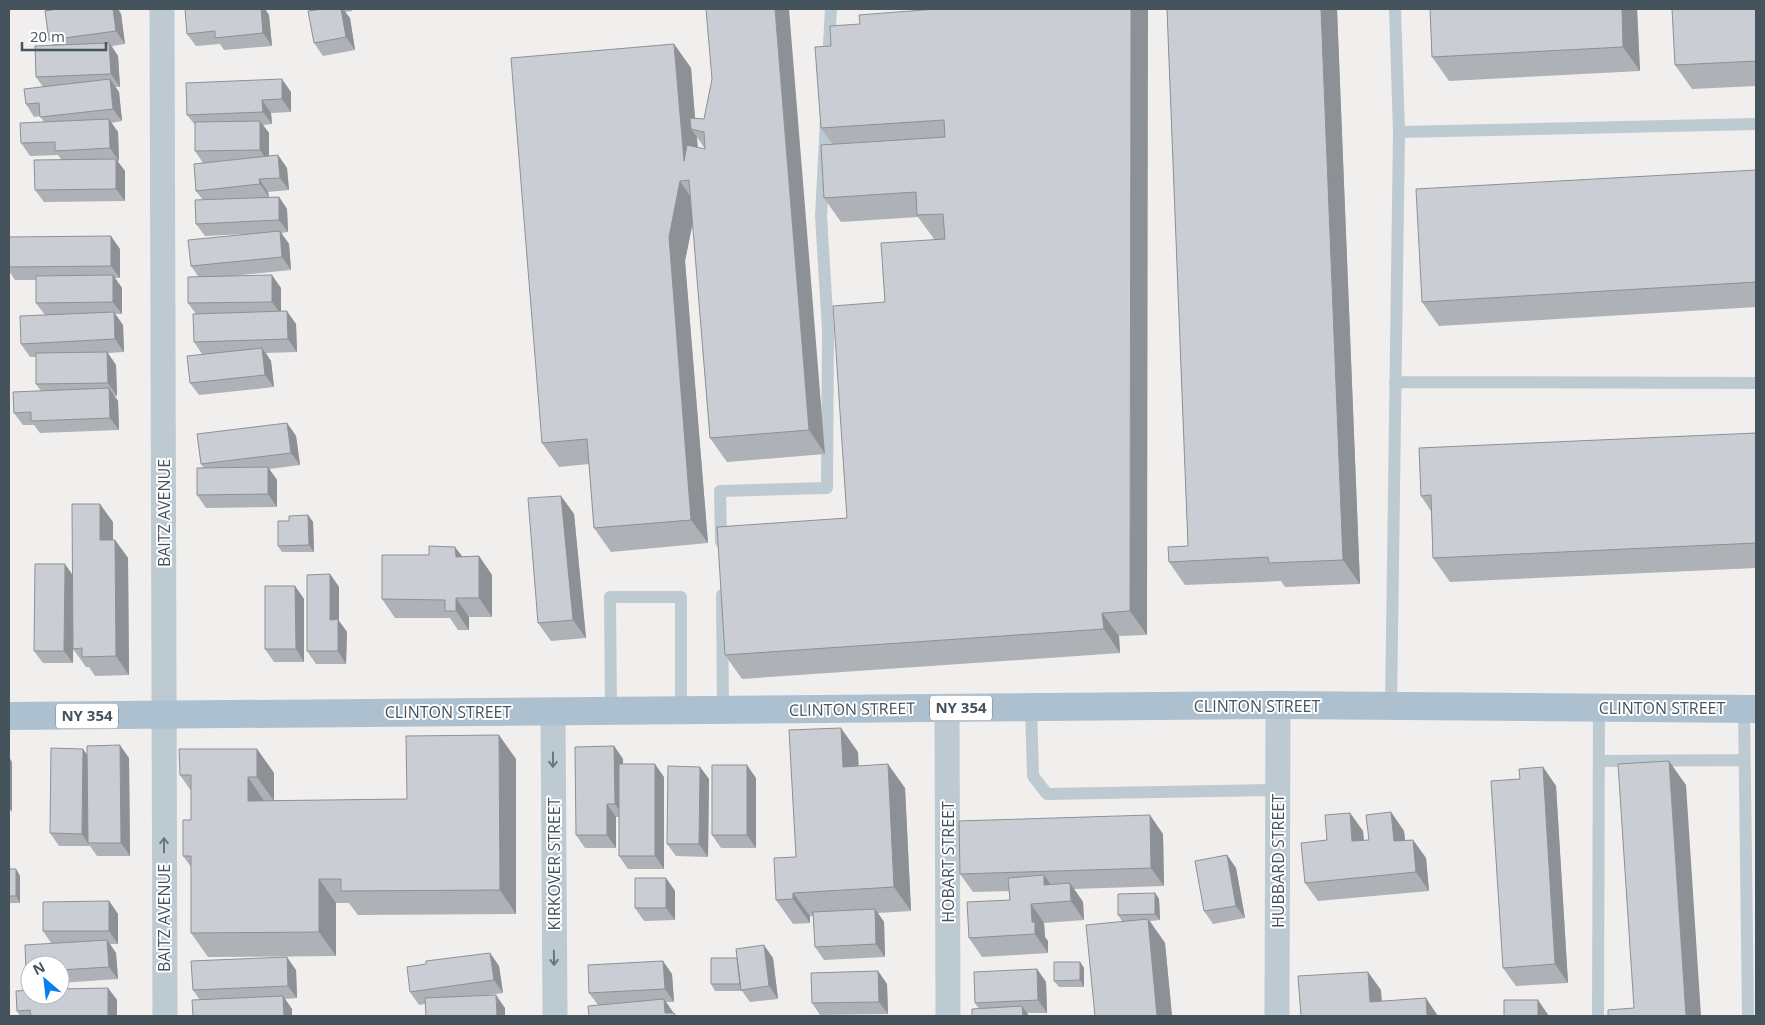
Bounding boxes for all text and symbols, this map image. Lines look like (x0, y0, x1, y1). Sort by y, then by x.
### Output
scale bar (22, 20, 106, 52)
text: 20 m (30, 26, 65, 46)
street label: BAITZ AVENUE (153, 459, 175, 567)
street label: CLINTON STREET (1194, 695, 1320, 717)
road number: NY 354 (930, 696, 992, 720)
street label: CLINTON STREET (789, 697, 916, 721)
street label: CLINTON STREET (1599, 697, 1725, 719)
street label: CLINTON STREET (385, 701, 511, 723)
road number: NY 354 (56, 704, 118, 728)
one-way arrow (549, 752, 558, 768)
street label: HUBBARD STREET (1267, 794, 1289, 928)
street label: KIRKOVER STREET (543, 797, 565, 930)
street label: HOBART STREET (937, 801, 959, 923)
one-way arrow (160, 837, 169, 853)
street label: BAITZ AVENUE (153, 864, 175, 972)
one-way arrow (550, 950, 559, 966)
north arrow (20, 955, 70, 1005)
text: N (29, 957, 48, 979)

